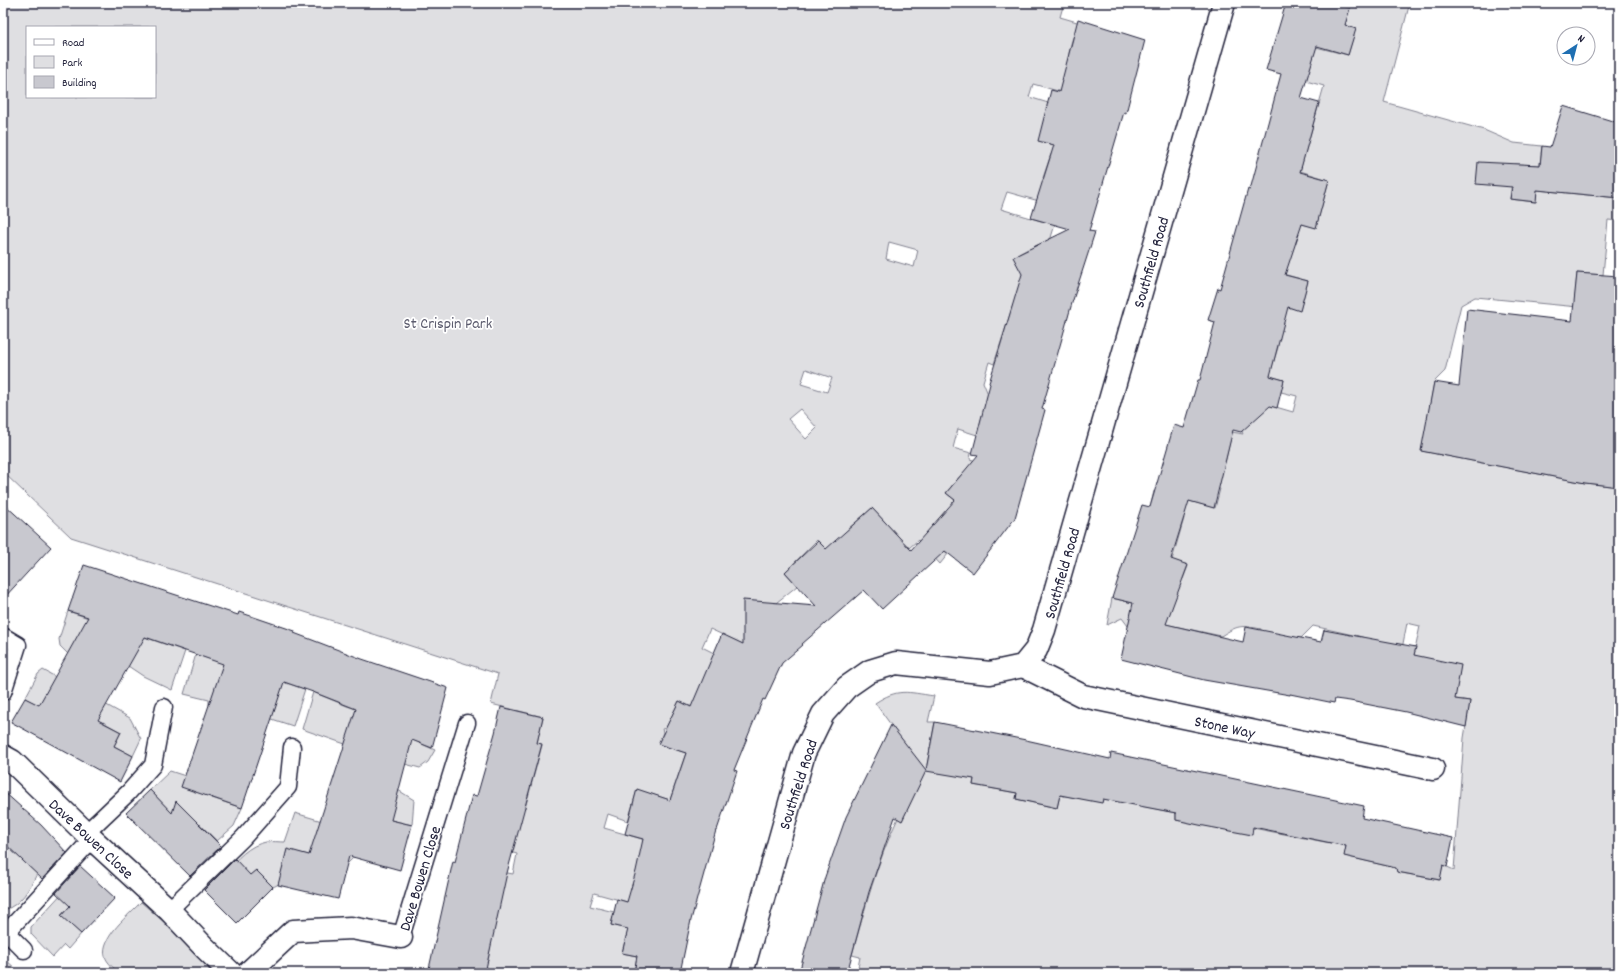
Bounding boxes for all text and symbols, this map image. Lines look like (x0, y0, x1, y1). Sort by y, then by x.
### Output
legend (26, 26, 156, 98)
north arrow (1556, 26, 1596, 66)
text: N (1574, 31, 1588, 48)
text: Road (62, 35, 84, 52)
text: Park (62, 55, 83, 72)
text: Building (62, 75, 97, 92)
street label: Southfield Road (1128, 215, 1176, 311)
park label: St Crispin Park (404, 313, 492, 336)
street label: Southfield Road (1039, 526, 1087, 622)
street label: Stone Way (1192, 711, 1257, 746)
street label: Southfield Road (774, 737, 825, 833)
street label: Dave Bowen Close (43, 794, 138, 885)
street label: Dave Bowen Close (394, 823, 448, 934)

